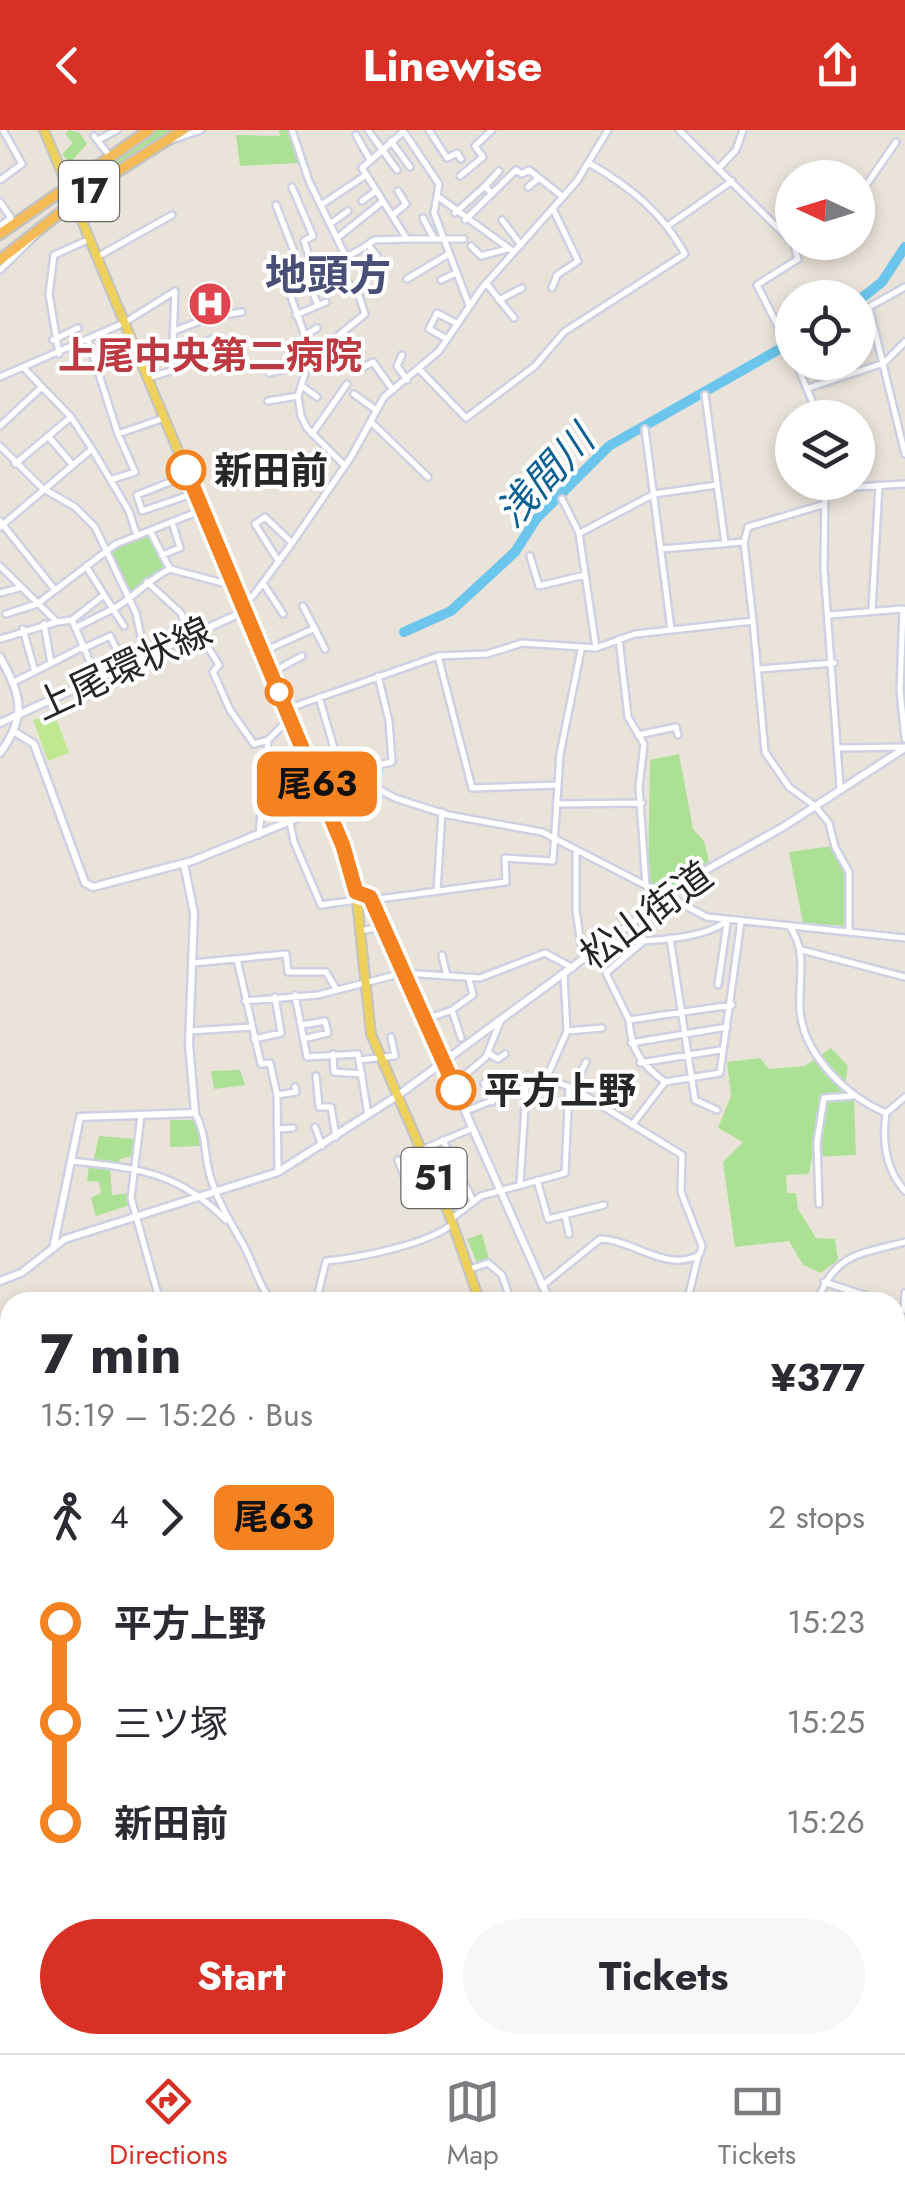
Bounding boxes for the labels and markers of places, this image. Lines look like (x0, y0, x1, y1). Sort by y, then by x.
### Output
hospital icon: 上尾中央第二病院 (187, 281, 233, 327)
place label: 上尾中央第二病院 (58, 328, 362, 383)
place label: 新田前 (214, 443, 328, 498)
marker: 新田前 (167, 451, 205, 489)
unlabelled marker (266, 679, 292, 705)
place label: 平方上野 (484, 1063, 636, 1118)
marker: 平方上野 (437, 1071, 475, 1109)

